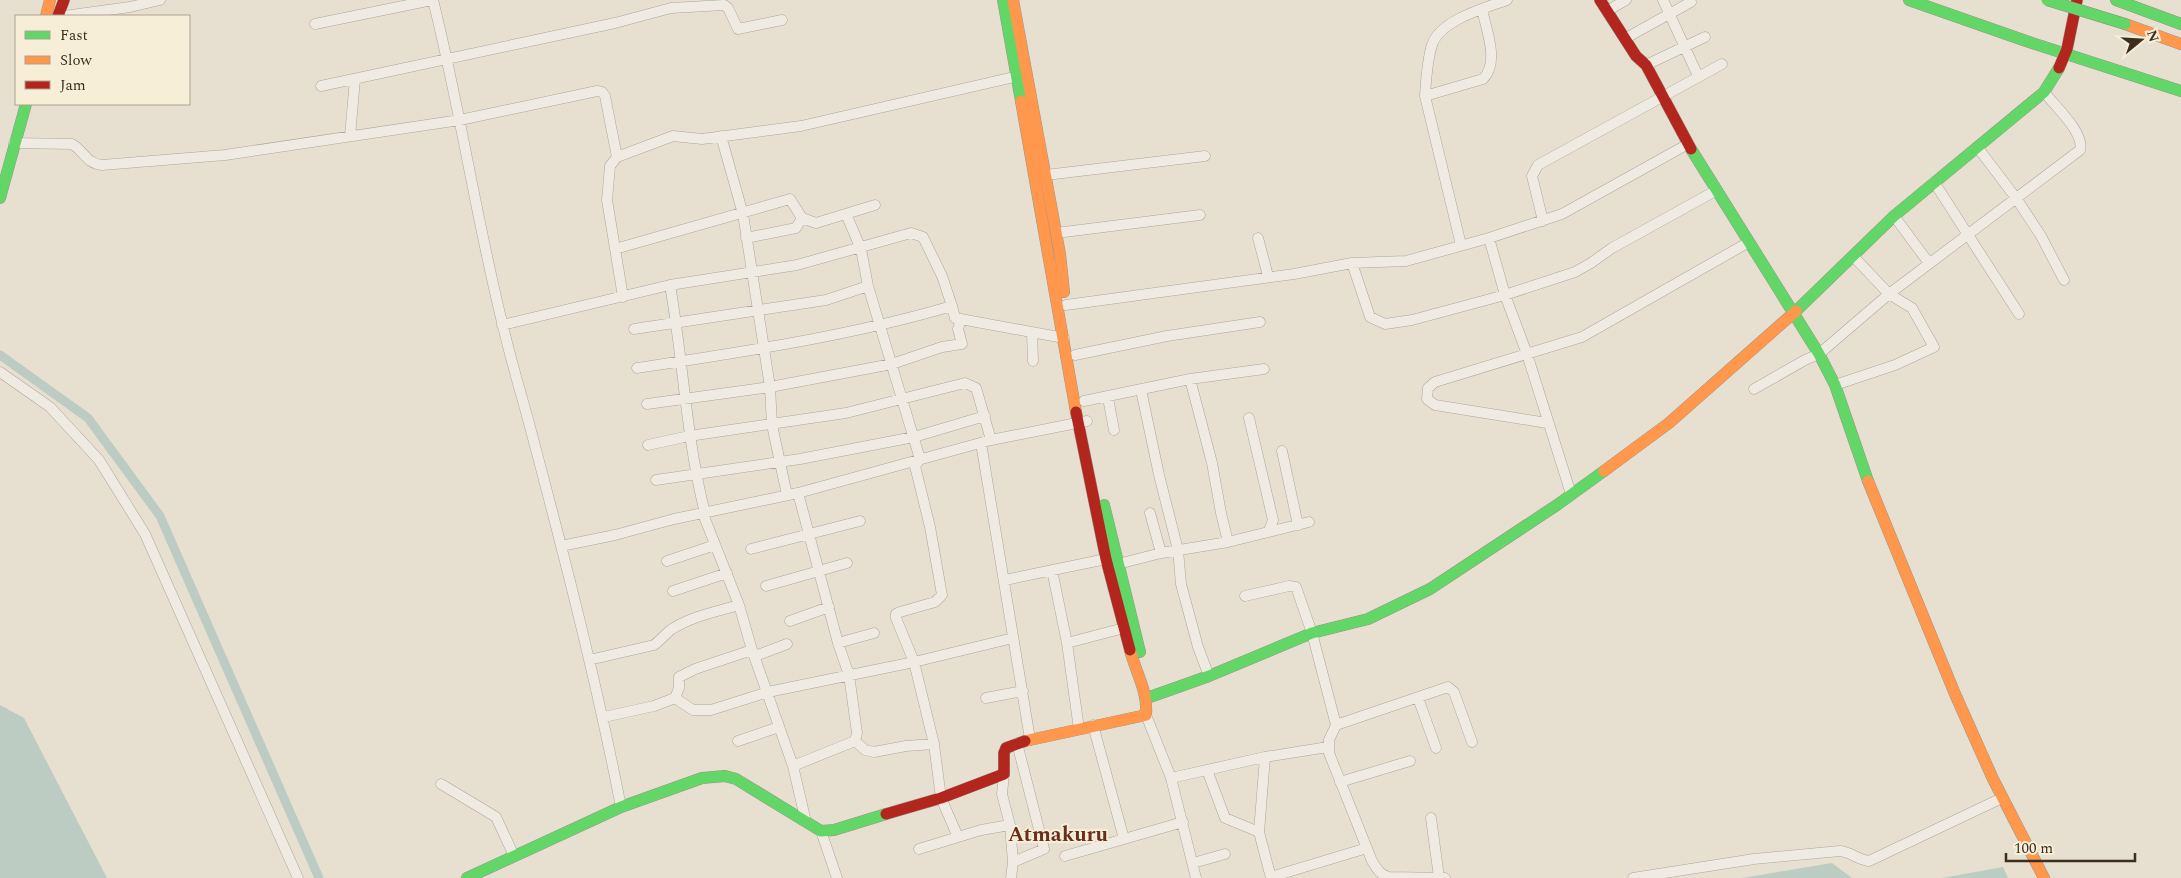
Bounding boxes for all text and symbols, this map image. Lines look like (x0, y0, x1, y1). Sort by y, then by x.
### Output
legend (15, 15, 190, 105)
north arrow (2116, 15, 2166, 65)
text: Fast (60, 24, 88, 47)
text: N (2141, 27, 2165, 45)
text: Slow (60, 49, 92, 72)
text: Jam (60, 74, 86, 97)
district label: Atmakuru (1008, 819, 1109, 851)
scale bar (2006, 830, 2135, 862)
text: 100 m (2014, 837, 2053, 860)

